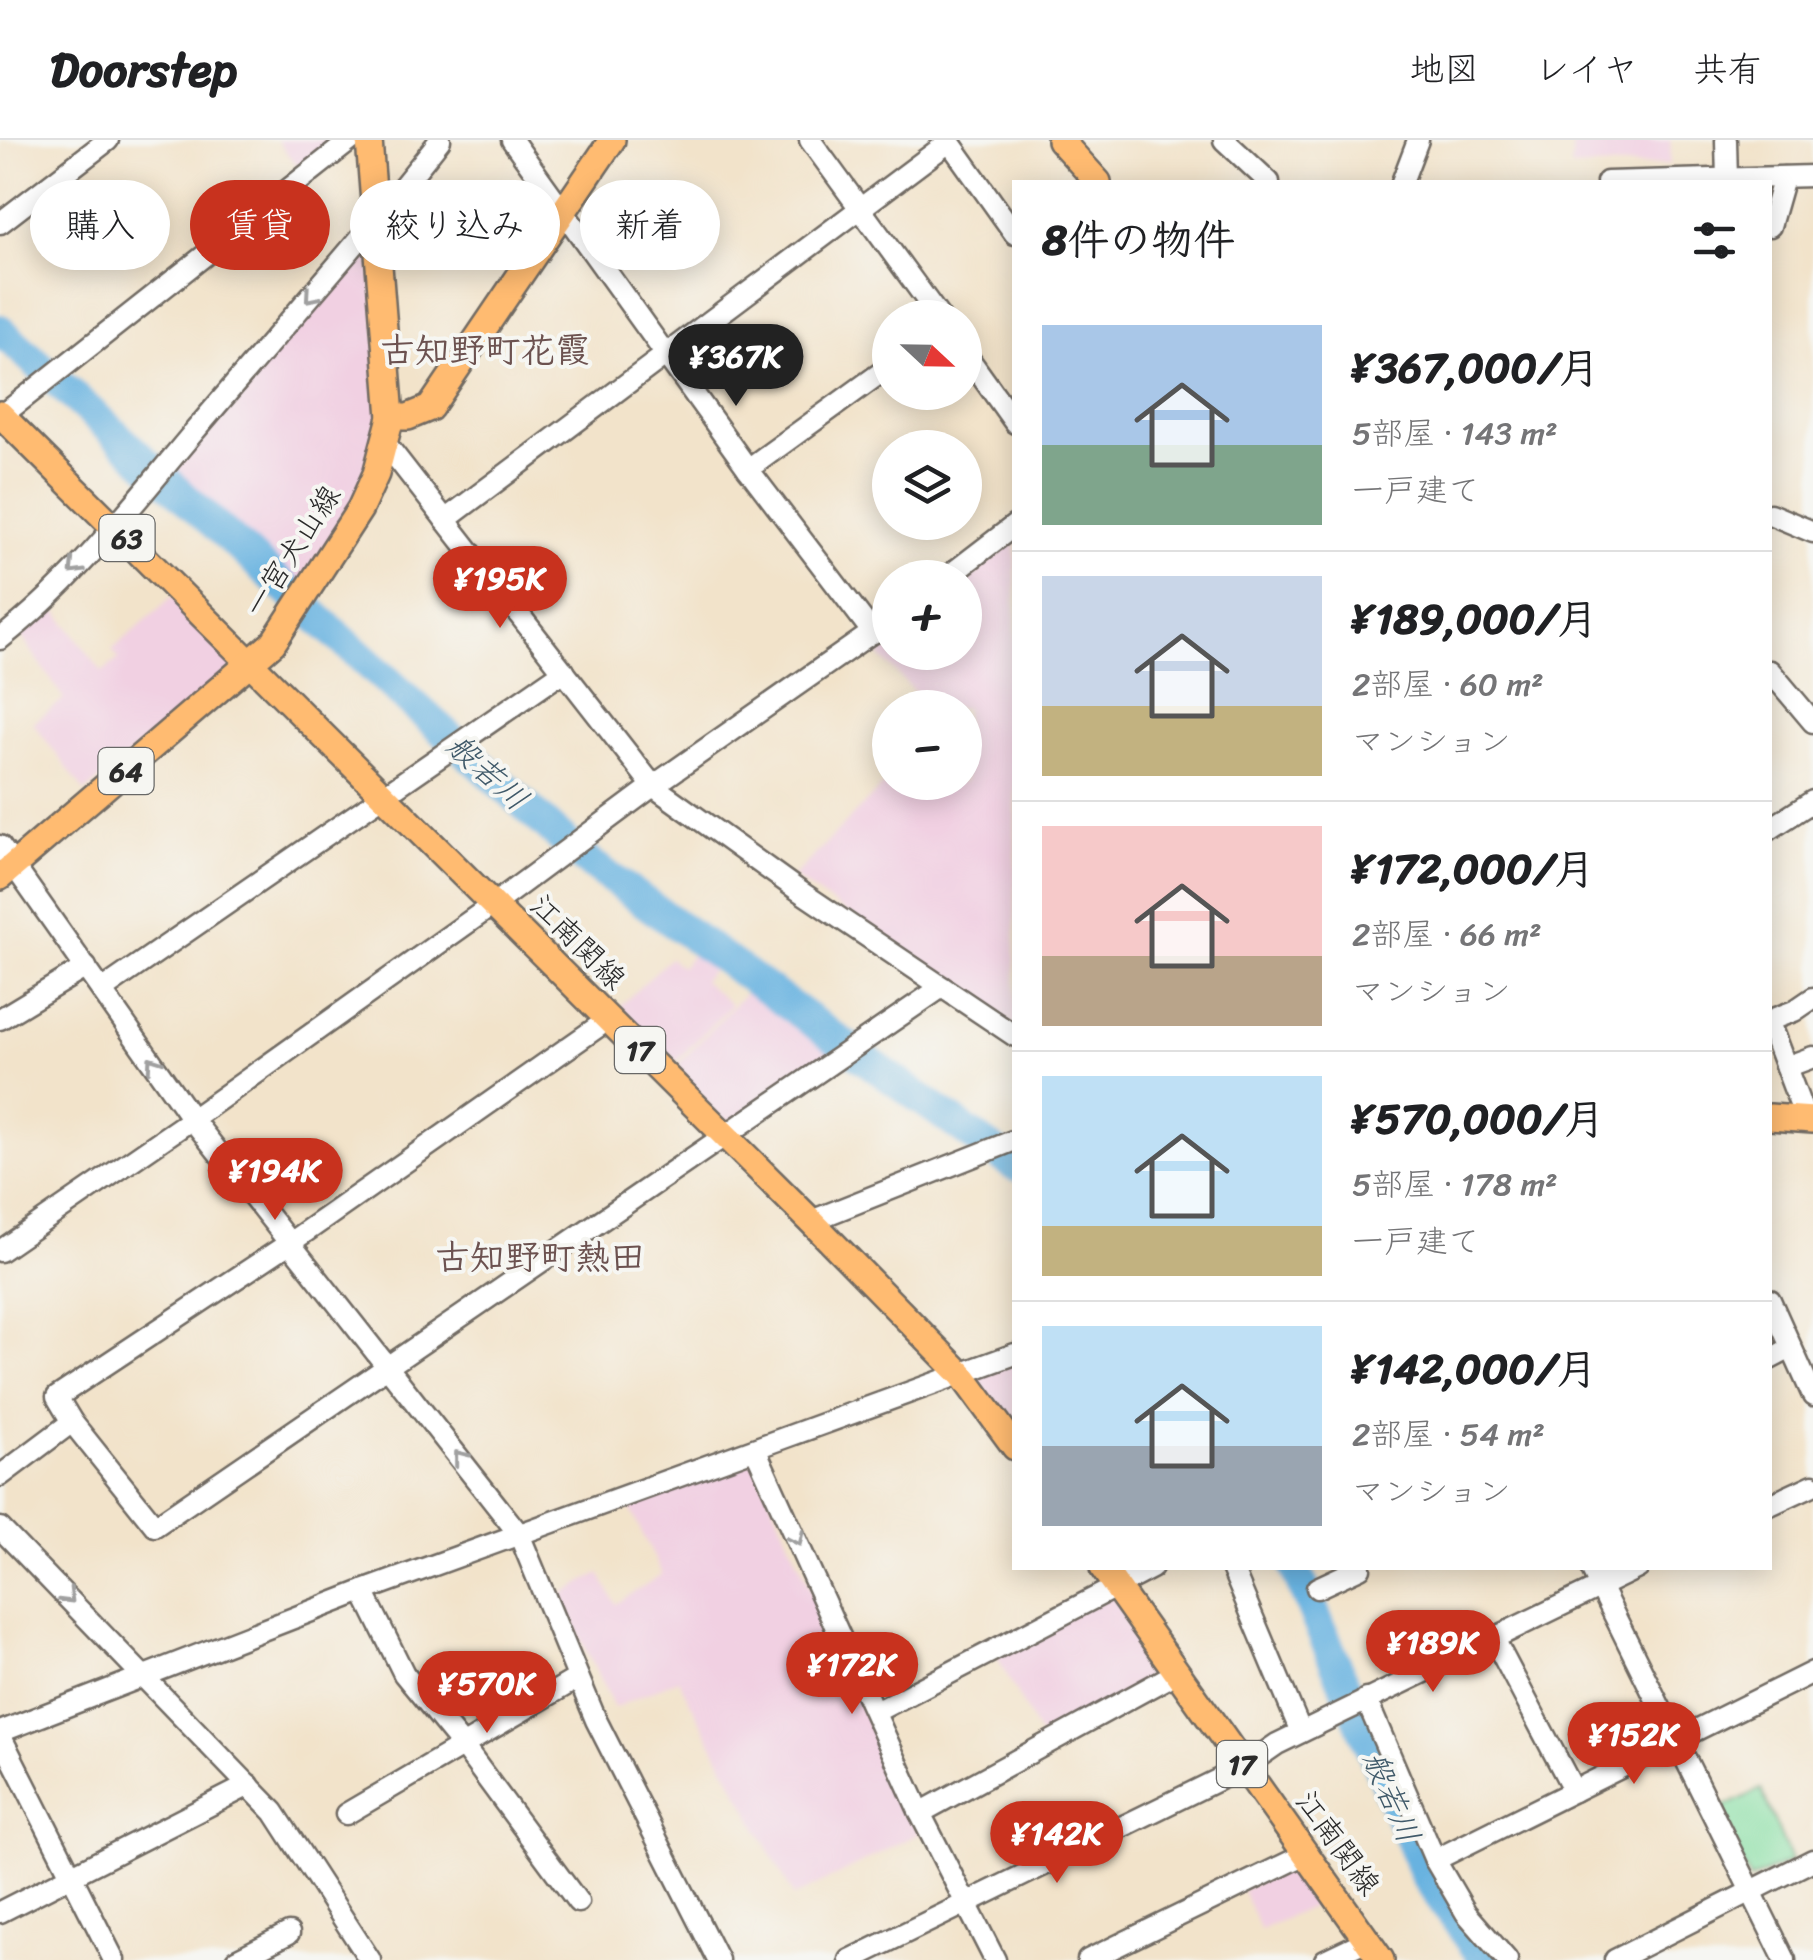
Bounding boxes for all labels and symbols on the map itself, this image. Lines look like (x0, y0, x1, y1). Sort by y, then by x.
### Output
one-way arrow (305, 285, 323, 303)
north arrow (872, 300, 982, 410)
district label: 古知野町花霞 (380, 319, 590, 381)
pin: ¥367K (666, 324, 806, 409)
street label: 一宮犬山線 (229, 473, 355, 629)
road number: 63 (100, 515, 154, 561)
pin: ¥195K (430, 546, 570, 631)
one-way arrow (69, 556, 87, 574)
water label: 般若川 (433, 719, 542, 826)
road number: 64 (98, 748, 154, 794)
street label: 江南関線 (516, 880, 640, 1004)
road number: 17 (615, 1027, 665, 1073)
one-way arrow (147, 1055, 165, 1074)
pin: ¥194K (205, 1138, 345, 1223)
district label: 古知野町熱田 (435, 1226, 645, 1288)
one-way arrow (454, 1450, 472, 1468)
one-way arrow (785, 1529, 805, 1547)
one-way arrow (57, 1586, 75, 1604)
pin: ¥189K (1363, 1610, 1503, 1695)
pin: ¥172K (782, 1632, 922, 1717)
pin: ¥570K (417, 1651, 557, 1736)
pin: ¥152K (1564, 1702, 1704, 1787)
road number: 17 (1217, 1741, 1267, 1787)
water label: 般若川 (1347, 1742, 1437, 1853)
street label: 江南関線 (1281, 1779, 1395, 1907)
pin: ¥142K (987, 1801, 1127, 1886)

